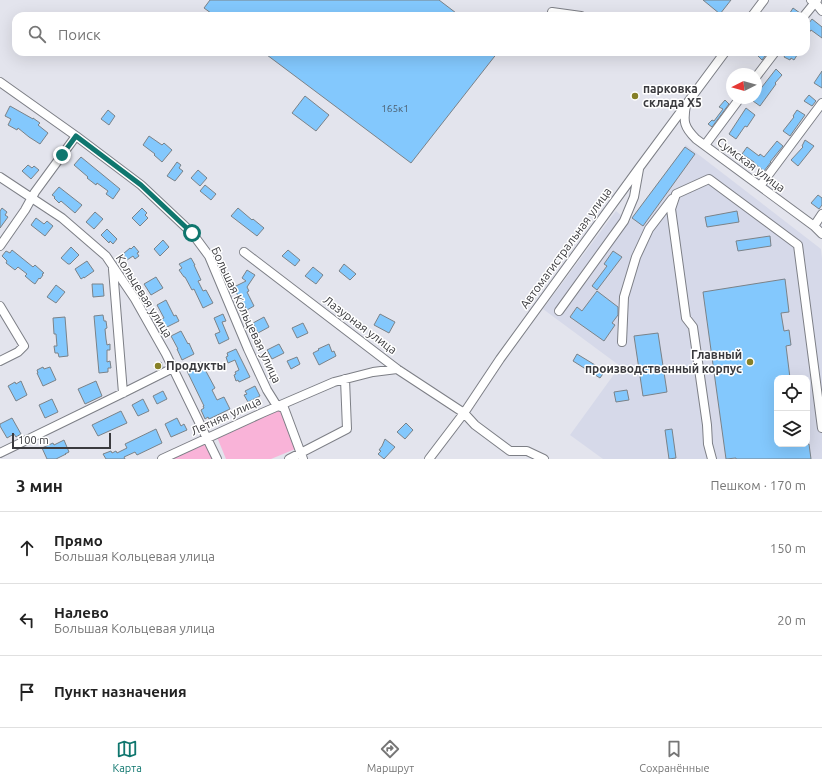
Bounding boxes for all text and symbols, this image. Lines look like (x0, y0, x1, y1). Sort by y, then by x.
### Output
search box (12, 12, 810, 56)
icon: search (26, 23, 48, 45)
text: Поиск (58, 26, 101, 43)
north arrow (726, 68, 762, 104)
place label: парковка склада X5 (643, 82, 702, 109)
marker: парковка склада X5 (630, 91, 640, 101)
house number: 165к1 (381, 103, 409, 114)
street label: Сумская улица (715, 135, 788, 194)
route end (53, 146, 71, 164)
street label: Автомагистральная улица (517, 185, 614, 311)
route start (183, 224, 201, 242)
street label: Большая Кольцевая улица (209, 245, 284, 385)
street label: Кольцевая улица (114, 252, 175, 340)
street label: Лазурная улица (321, 293, 399, 356)
place label: Главный производственный корпус (585, 348, 742, 375)
marker: Главный производственный корпус (745, 357, 755, 367)
place label: Продукты (166, 359, 226, 372)
marker: Продукты (153, 361, 163, 371)
map controls (774, 375, 810, 447)
button: locate (774, 375, 810, 411)
street label: Летняя улица (189, 394, 263, 437)
button: layers (774, 411, 810, 447)
scale bar (12, 431, 111, 450)
text: 100 m (18, 434, 49, 446)
text: 3 мин (16, 476, 63, 495)
text: Пешком · 170 m (710, 478, 806, 492)
text: Прямо (54, 532, 103, 549)
icon: ahead (16, 537, 38, 559)
text: 150 m (770, 541, 806, 555)
text: Большая Кольцевая улица (54, 549, 215, 563)
text: Налево (54, 604, 109, 621)
icon: left (16, 609, 38, 631)
text: 20 m (777, 613, 806, 627)
text: Большая Кольцевая улица (54, 621, 215, 635)
icon: arrive (16, 681, 38, 703)
text: Пункт назначения (54, 683, 187, 700)
tab: Карта (112, 738, 142, 774)
tab: Маршрут (367, 738, 414, 774)
tab: Сохранённые (639, 738, 709, 774)

